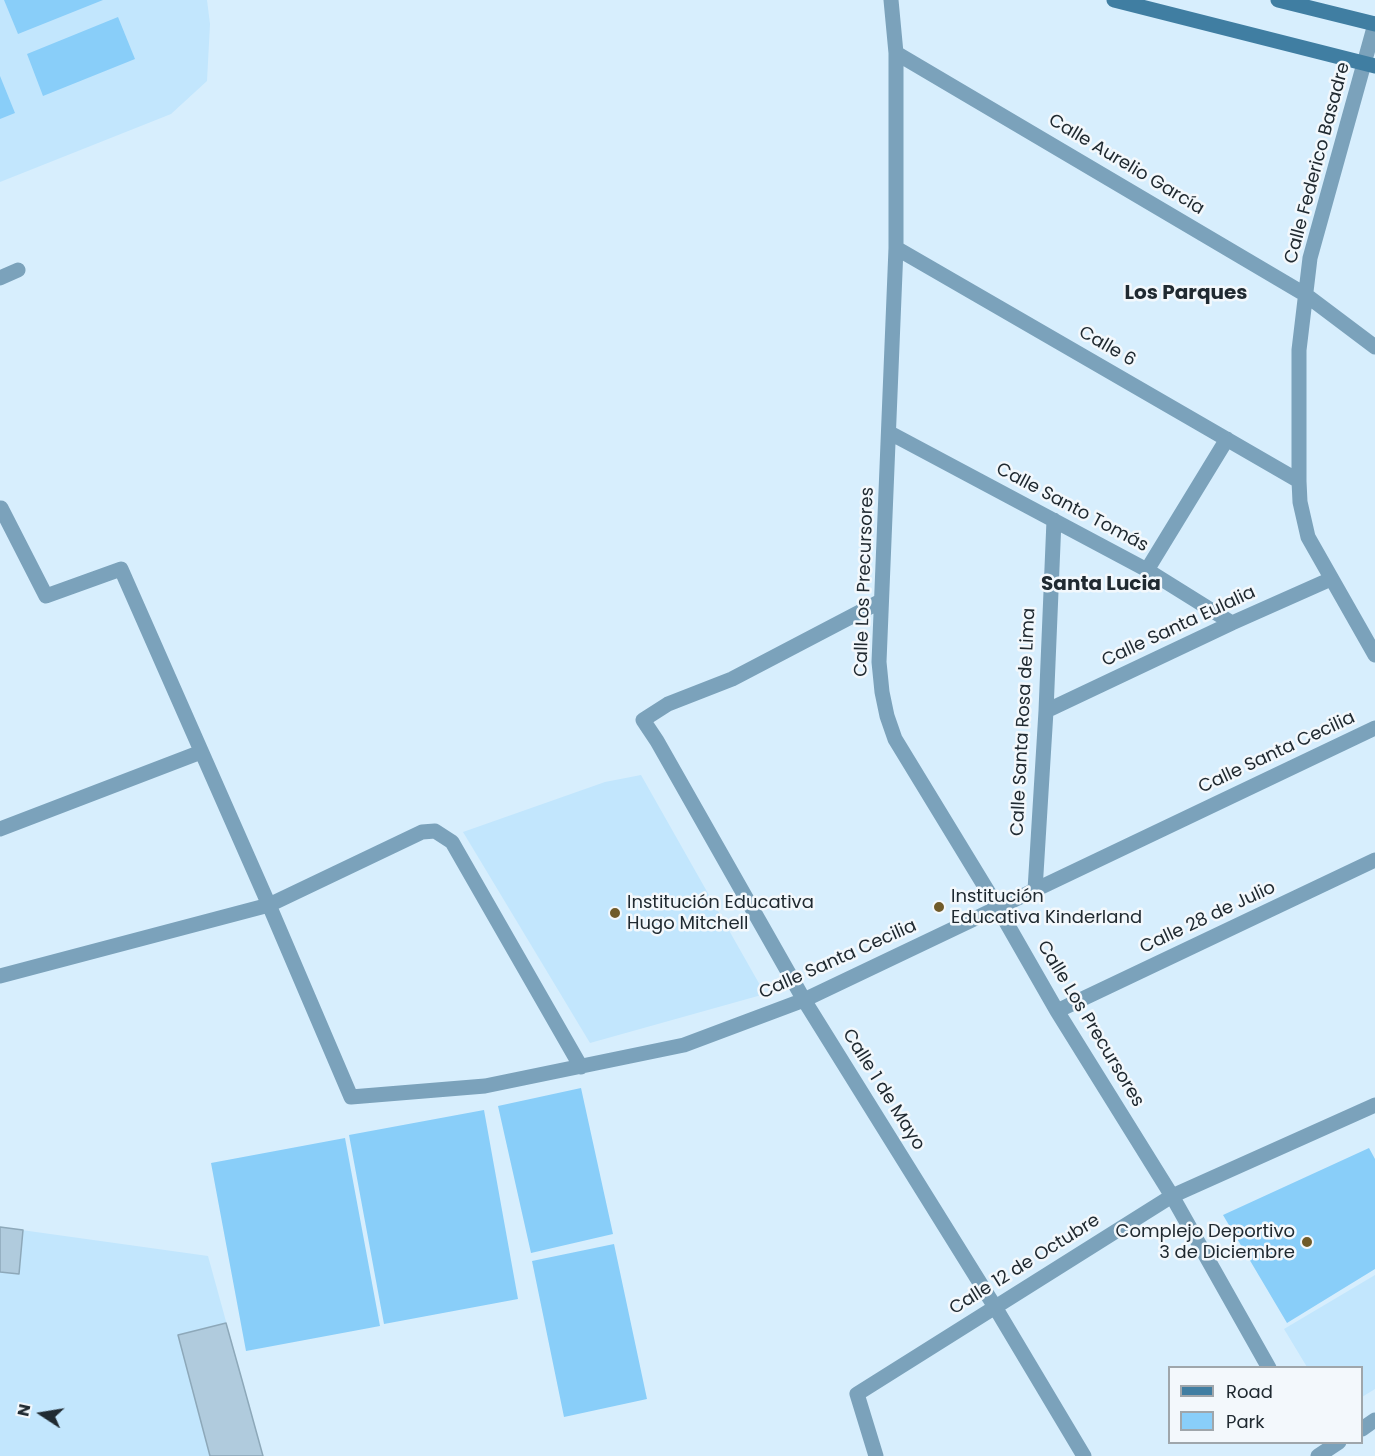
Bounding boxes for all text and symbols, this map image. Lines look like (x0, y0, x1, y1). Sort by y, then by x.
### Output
street label: Calle Federico Basadre (1281, 60, 1355, 266)
street label: Calle Aurelio García (1044, 110, 1208, 220)
district label: Los Parques (1125, 282, 1247, 306)
street label: Calle 6 (1075, 322, 1139, 372)
street label: Calle Santo Tomás (992, 459, 1152, 557)
street label: Calle Los Precursores (851, 487, 879, 677)
district label: Santa Lucia (1041, 573, 1161, 597)
street label: Calle Santa Eulalia (1099, 582, 1259, 672)
street label: Calle Santa Rosa de Lima (1007, 607, 1041, 837)
street label: Calle Santa Cecilia (1195, 707, 1359, 799)
street label: Calle 28 de Julio (1137, 877, 1279, 959)
place label: Institución Educativa Kinderland (951, 886, 1142, 928)
place label: Institución Educativa Hugo Mitchell (627, 892, 814, 934)
marker: Institución Educativa Kinderland (932, 900, 946, 914)
marker: Institución Educativa Hugo Mitchell (608, 906, 622, 920)
street label: Calle Santa Cecilia (756, 916, 920, 1004)
street label: Calle Los Precursores (1032, 937, 1148, 1111)
street label: Calle 1 de Mayo (837, 1025, 929, 1155)
street label: Calle 12 de Octubre (946, 1210, 1104, 1320)
place label: Complejo Deportivo 3 de Diciembre (1116, 1221, 1295, 1264)
marker: Complejo Deportivo 3 de Diciembre (1300, 1235, 1314, 1249)
legend (1168, 1366, 1363, 1444)
text: Road (1226, 1379, 1273, 1404)
north arrow (12, 1384, 72, 1444)
text: N (11, 1402, 36, 1418)
text: Park (1226, 1409, 1265, 1434)

